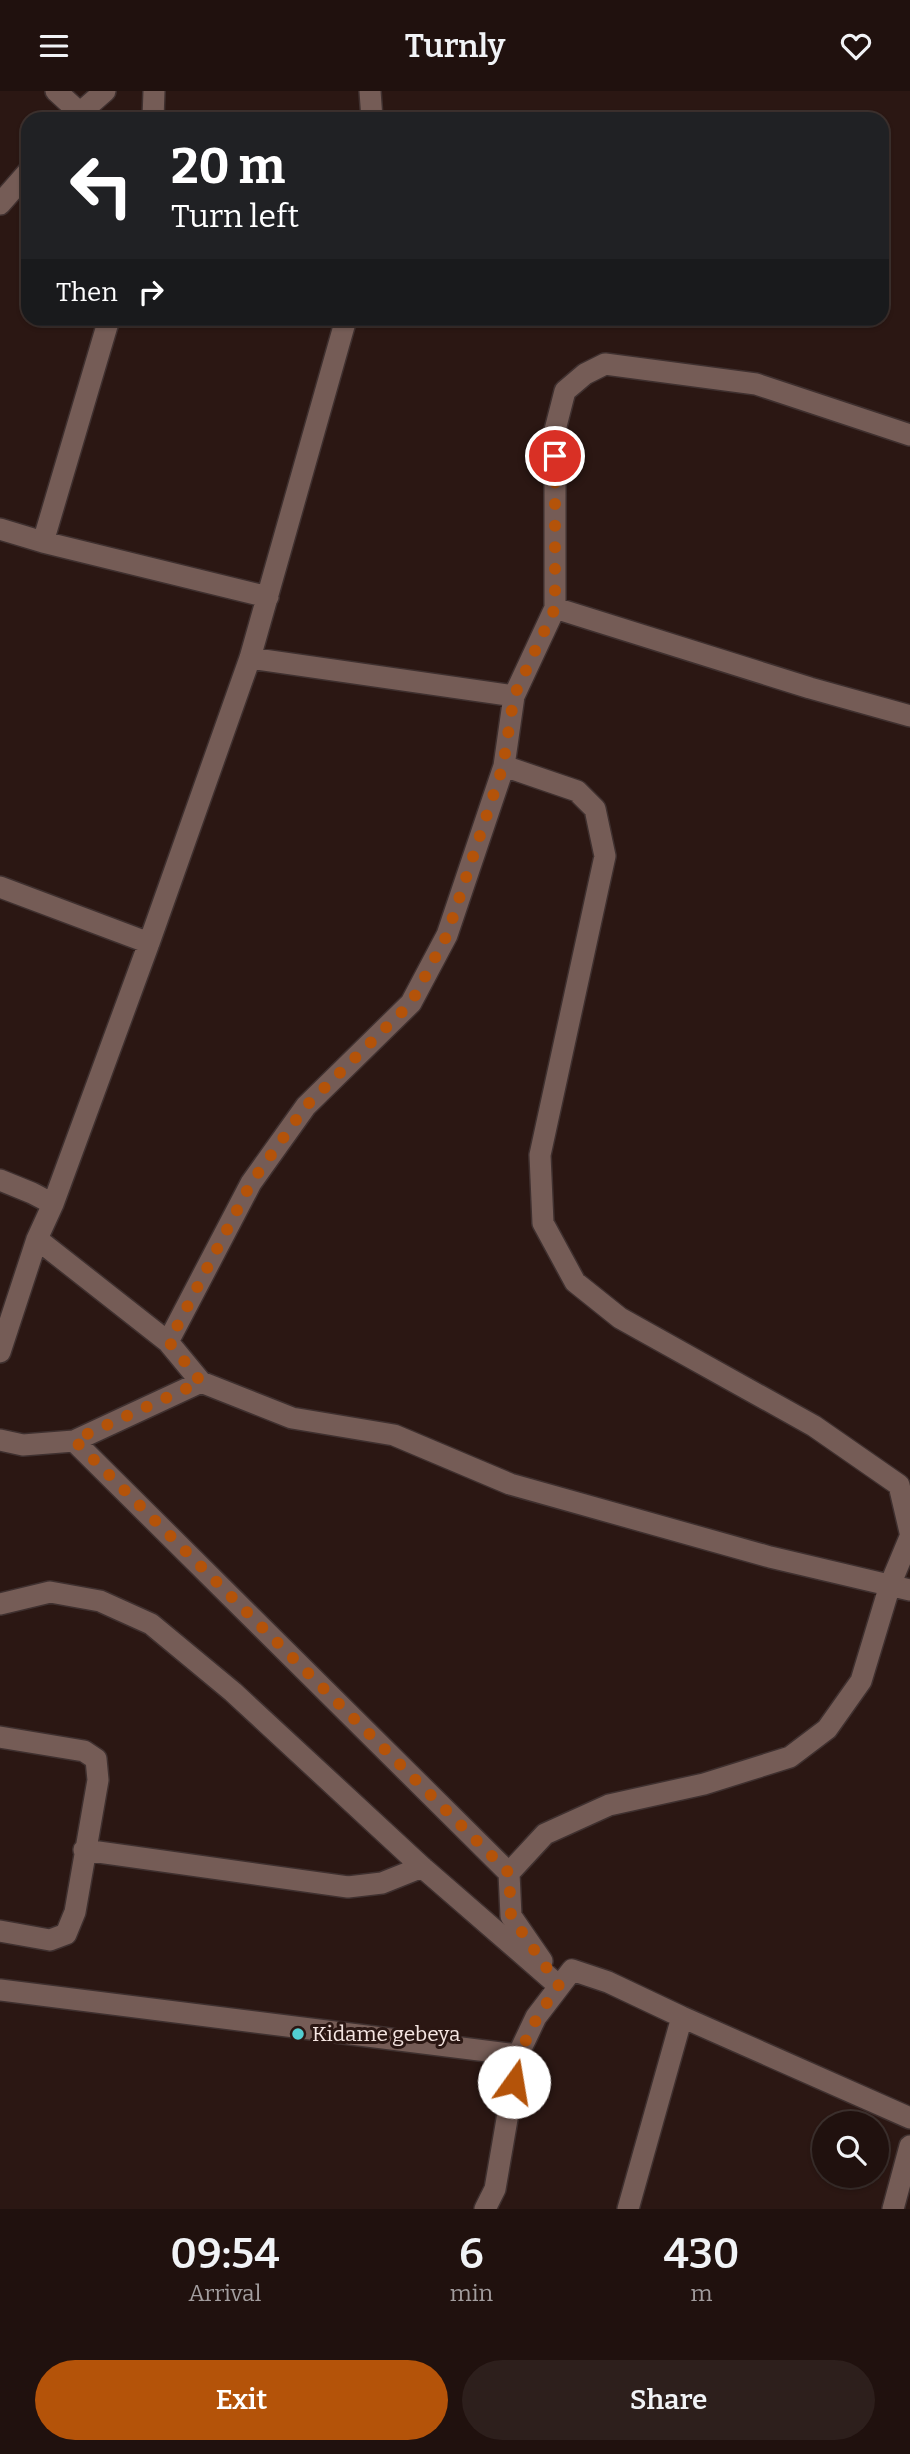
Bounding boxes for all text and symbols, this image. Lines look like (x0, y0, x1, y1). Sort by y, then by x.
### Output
icon: menu (35, 27, 73, 65)
text: Turnly (405, 27, 505, 65)
icon: heart (837, 27, 875, 65)
text: 20 m (171, 137, 285, 196)
icon: left (56, 140, 147, 231)
text: Turn left (171, 197, 299, 235)
icon: right (132, 273, 170, 311)
text: Then (56, 277, 118, 308)
pin (525, 426, 585, 486)
icon: arrive (536, 437, 574, 475)
place label: Kidame gebeya (312, 2021, 461, 2047)
marker: Kidame gebeya (290, 2026, 306, 2042)
position arrow (477, 2045, 551, 2119)
map controls (812, 2111, 889, 2188)
button: search (812, 2111, 889, 2188)
text: 09:54 (170, 2229, 279, 2279)
text: 6 (459, 2229, 484, 2279)
text: 430 (663, 2229, 740, 2279)
text: Arrival (188, 2279, 261, 2307)
text: min (450, 2279, 493, 2307)
text: m (691, 2279, 713, 2307)
button: Exit (35, 2360, 448, 2440)
button: Share (462, 2360, 875, 2440)

